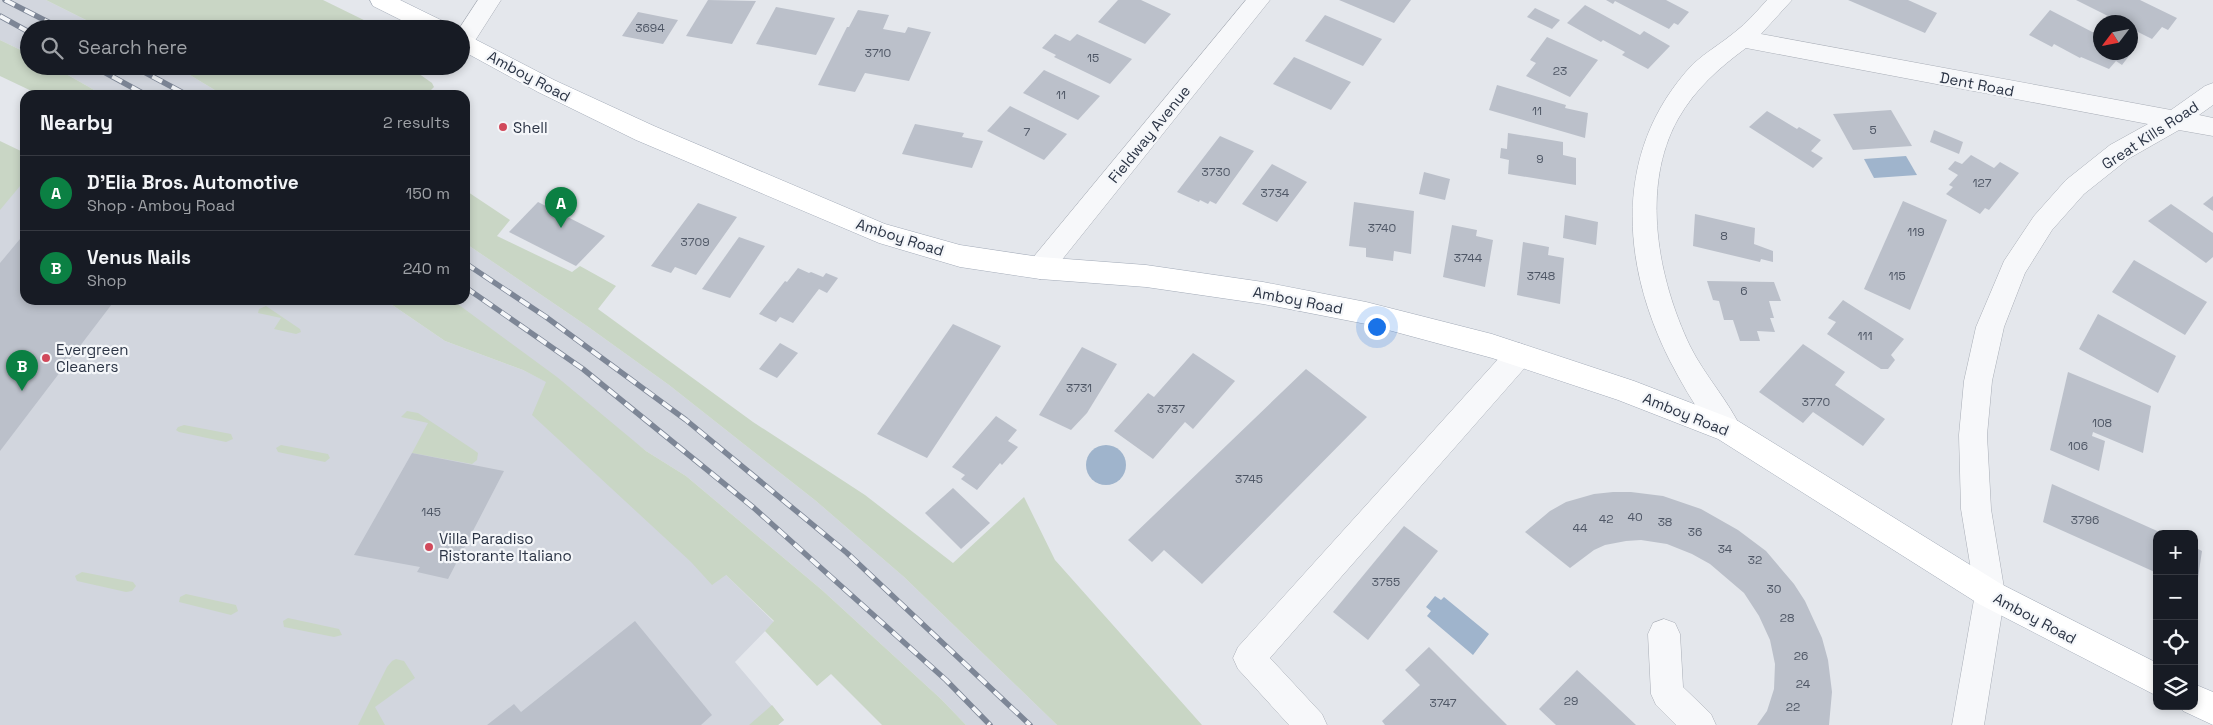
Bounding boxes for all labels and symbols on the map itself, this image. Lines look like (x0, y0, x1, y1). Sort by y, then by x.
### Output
north arrow (2093, 15, 2138, 60)
house number: 3694 (635, 20, 665, 36)
house number: 3710 (865, 45, 891, 61)
street label: Amboy Road (484, 46, 574, 106)
house number: 15 (1087, 50, 1099, 66)
house number: 23 (1553, 63, 1567, 79)
street label: Dent Road (1938, 67, 2016, 101)
street label: Fieldway Avenue (1104, 81, 1194, 187)
house number: 11 (1056, 87, 1066, 103)
street label: Great Kills Road (2098, 97, 2202, 173)
house number: 11 (1532, 103, 1542, 119)
place label: Shell (513, 118, 548, 137)
marker: Shell (497, 121, 509, 133)
house number: 5 (1869, 122, 1877, 138)
house number: 7 (1024, 124, 1031, 140)
house number: 9 (1536, 151, 1544, 167)
house number: 3730 (1202, 164, 1230, 180)
house number: 127 (1973, 175, 1992, 191)
house number: 3734 (1261, 185, 1290, 201)
pin: A (545, 187, 577, 228)
street label: Amboy Road (854, 214, 946, 260)
house number: 3740 (1368, 220, 1396, 236)
house number: 119 (1907, 224, 1925, 240)
house number: 8 (1720, 228, 1728, 244)
house number: 3709 (681, 234, 709, 250)
house number: 3744 (1454, 250, 1483, 266)
house number: 3748 (1527, 268, 1555, 284)
house number: 115 (1888, 268, 1906, 284)
street label: Amboy Road (1251, 282, 1345, 318)
house number: 6 (1740, 283, 1748, 299)
your location (1364, 314, 1390, 340)
house number: 111 (1857, 328, 1873, 344)
place label: Evergreen Cleaners (56, 340, 128, 376)
pin: B (6, 350, 38, 391)
marker: Evergreen Cleaners (40, 352, 52, 364)
house number: 3731 (1066, 380, 1092, 396)
street label: Amboy Road (1640, 388, 1732, 440)
house number: 3770 (1802, 394, 1830, 410)
house number: 3737 (1157, 401, 1185, 417)
house number: 108 (2092, 415, 2112, 431)
house number: 106 (2068, 438, 2088, 454)
house number: 3745 (1235, 471, 1263, 487)
house number: 145 (421, 504, 441, 520)
house number: 40 (1627, 509, 1643, 525)
house number: 42 (1599, 511, 1613, 527)
house number: 3796 (2071, 512, 2099, 528)
house number: 38 (1658, 514, 1672, 530)
house number: 44 (1572, 520, 1588, 536)
house number: 36 (1688, 524, 1702, 540)
place label: Villa Paradiso Ristorante Italiano (439, 529, 572, 565)
marker: Villa Paradiso Ristorante Italiano (423, 541, 435, 553)
house number: 34 (1718, 541, 1733, 557)
house number: 32 (1748, 552, 1762, 568)
house number: 3755 (1372, 574, 1400, 590)
house number: 30 (1767, 581, 1781, 597)
street label: Amboy Road (1990, 588, 2080, 648)
house number: 28 (1780, 610, 1794, 626)
house number: 26 (1794, 648, 1808, 664)
house number: 24 (1796, 676, 1811, 692)
house number: 29 (1564, 693, 1578, 709)
house number: 3747 (1429, 695, 1457, 711)
house number: 22 (1786, 699, 1800, 715)

